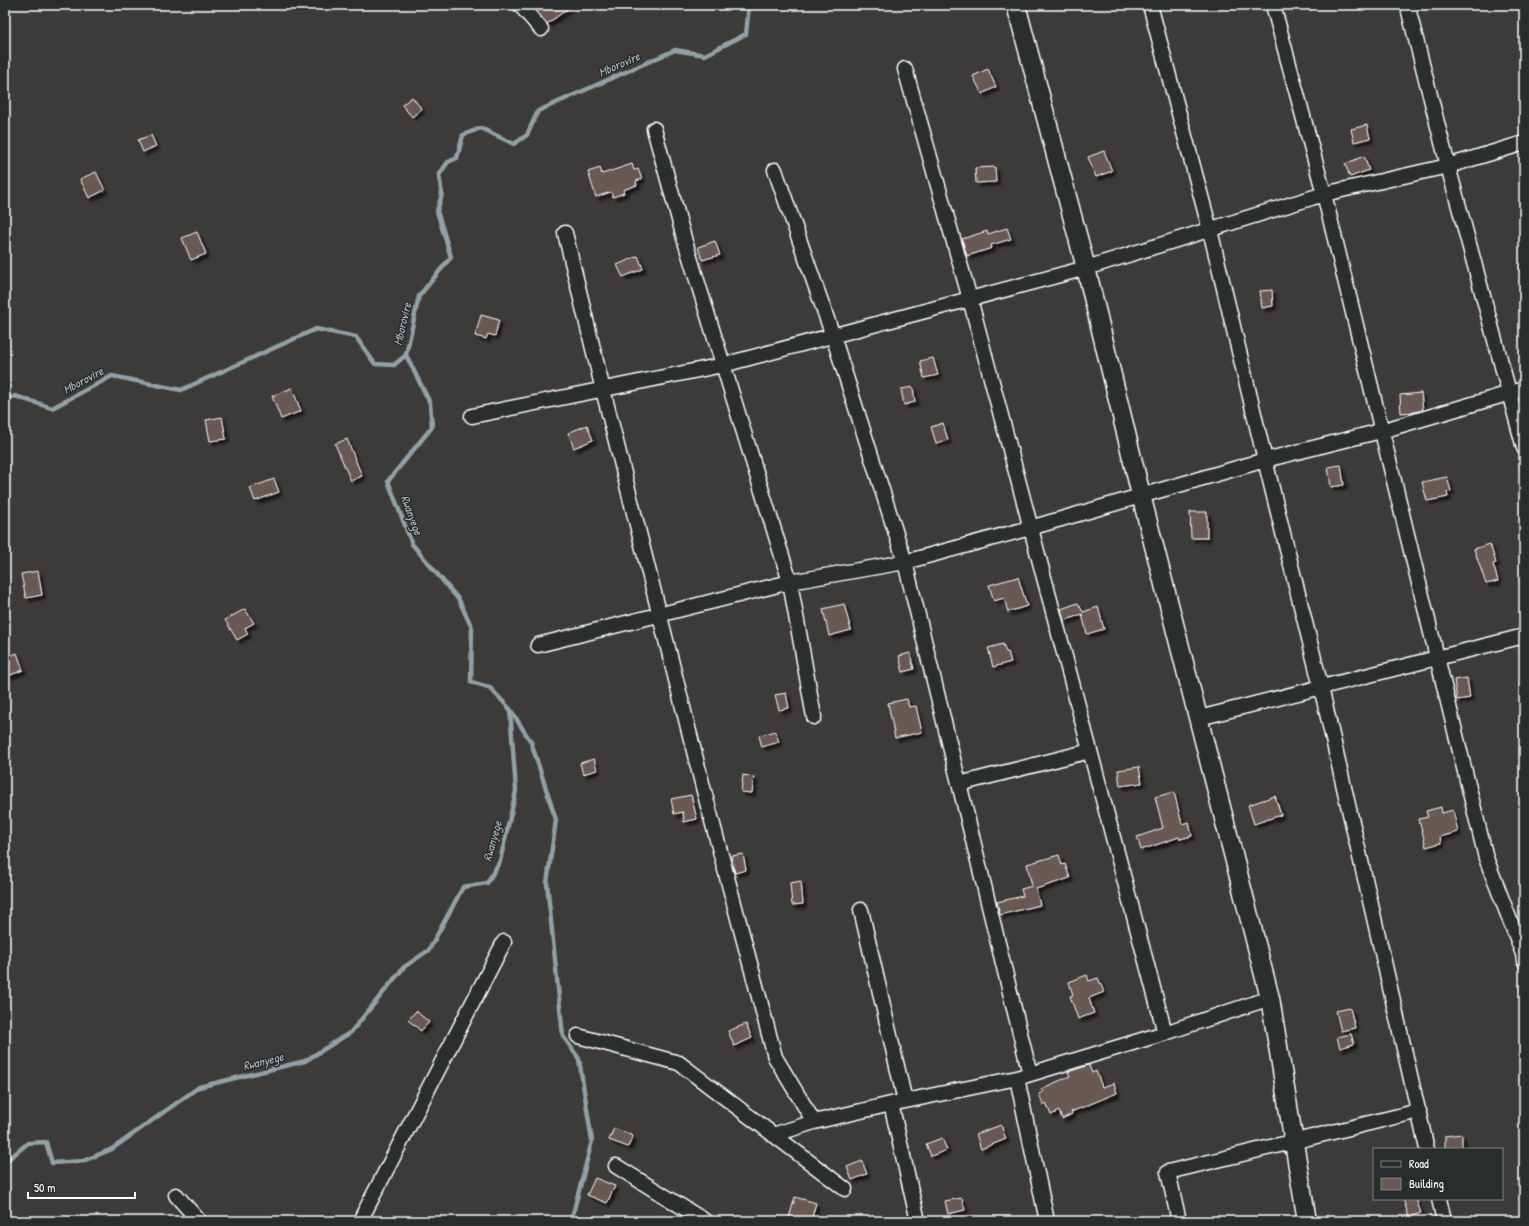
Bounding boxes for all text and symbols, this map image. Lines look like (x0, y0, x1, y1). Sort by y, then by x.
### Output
water label: Mborovire (596, 47, 643, 81)
water label: Mborovire (389, 300, 415, 347)
water label: Mborovire (60, 362, 107, 398)
water label: Rwanyege (397, 493, 427, 538)
water label: Rwanyege (478, 818, 506, 863)
water label: Rwanyege (241, 1047, 286, 1074)
legend (1373, 1148, 1503, 1200)
text: Road (1409, 1155, 1429, 1172)
scale bar (28, 1174, 135, 1200)
text: Building (1409, 1175, 1444, 1192)
text: 50 m (34, 1179, 55, 1196)

